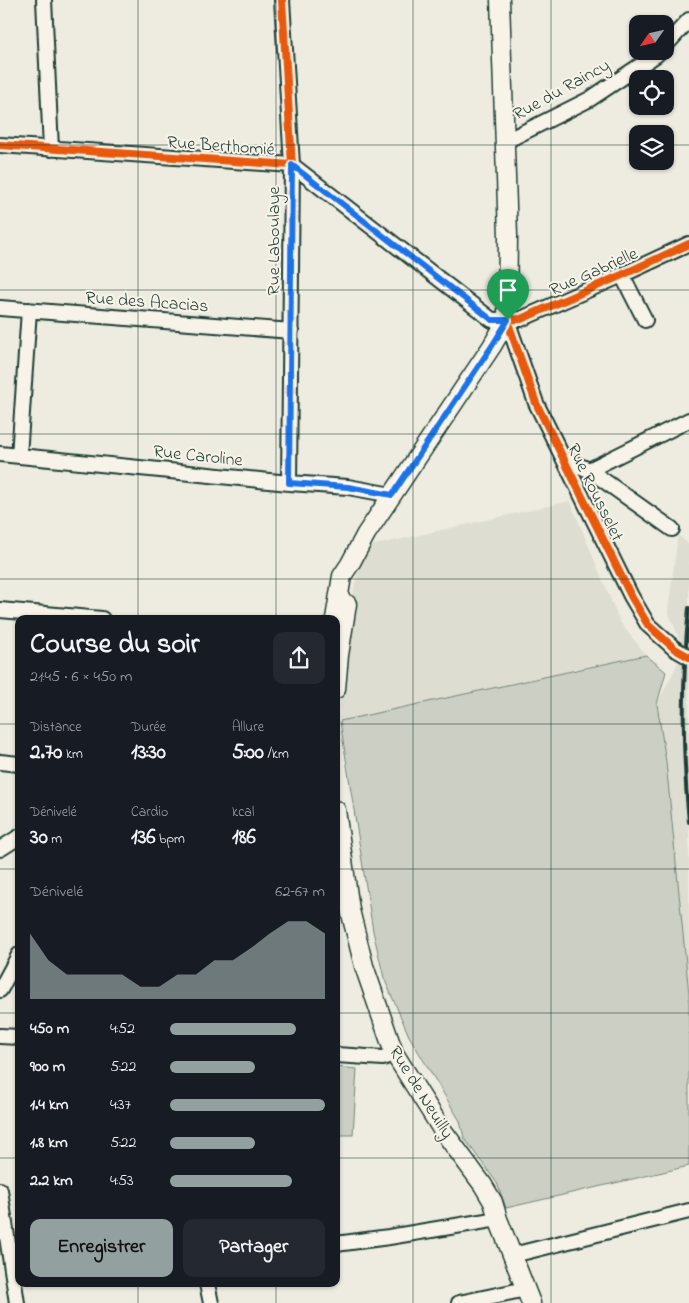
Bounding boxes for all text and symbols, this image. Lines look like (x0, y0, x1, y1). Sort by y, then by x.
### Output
north arrow (629, 15, 674, 60)
map controls (629, 15, 674, 170)
street label: Rue du Raincy (509, 53, 615, 128)
button: locate (629, 70, 674, 115)
button: layers (629, 125, 674, 170)
street label: Rue Berthomié (166, 130, 276, 164)
street label: Rue Laboulaye (262, 186, 288, 296)
street label: Rue Gabrielle (545, 241, 643, 304)
pin (487, 269, 529, 320)
icon: arrive (494, 276, 522, 304)
street label: Rue des Acacias (84, 286, 209, 320)
street label: Rue Caroline (152, 439, 245, 475)
street label: Rue Rousselet (559, 440, 629, 546)
text: Course du soir (30, 625, 200, 666)
button: share (273, 632, 325, 684)
text: 21:45 · 6 × 450 m (30, 665, 132, 689)
text: Distance (30, 717, 82, 738)
text: Durée (131, 717, 166, 738)
text: Allure (232, 717, 264, 738)
text: 2.70 (30, 738, 62, 768)
text: 13:30 (131, 738, 166, 768)
text: 5:00 (232, 738, 264, 768)
text: km (62, 744, 83, 765)
text: /km (264, 744, 289, 765)
text: Dénivelé (30, 802, 77, 823)
text: Cardio (131, 802, 168, 823)
text: kcal (232, 802, 254, 823)
text: 30 (30, 823, 48, 853)
text: 136 (131, 823, 156, 853)
text: 186 (232, 823, 256, 853)
text: m (48, 829, 62, 850)
text: bpm (156, 829, 185, 850)
text: Dénivelé (30, 880, 83, 904)
text: 62–67 m (275, 880, 325, 904)
text: 450 m (30, 1017, 69, 1041)
text: 4:52 (110, 1017, 135, 1041)
street label: Rue de Neuilly (381, 1042, 459, 1145)
text: 900 m (30, 1055, 65, 1079)
text: 5:22 (110, 1055, 136, 1079)
text: 1.4 km (30, 1093, 68, 1117)
text: 4:37 (110, 1093, 131, 1117)
text: 1.8 km (30, 1131, 68, 1155)
text: 5:22 (110, 1131, 136, 1155)
text: 2.2 km (30, 1169, 73, 1193)
text: 4:53 (110, 1169, 134, 1193)
button: Enregistrer (30, 1219, 173, 1277)
button: Partager (183, 1219, 325, 1277)

